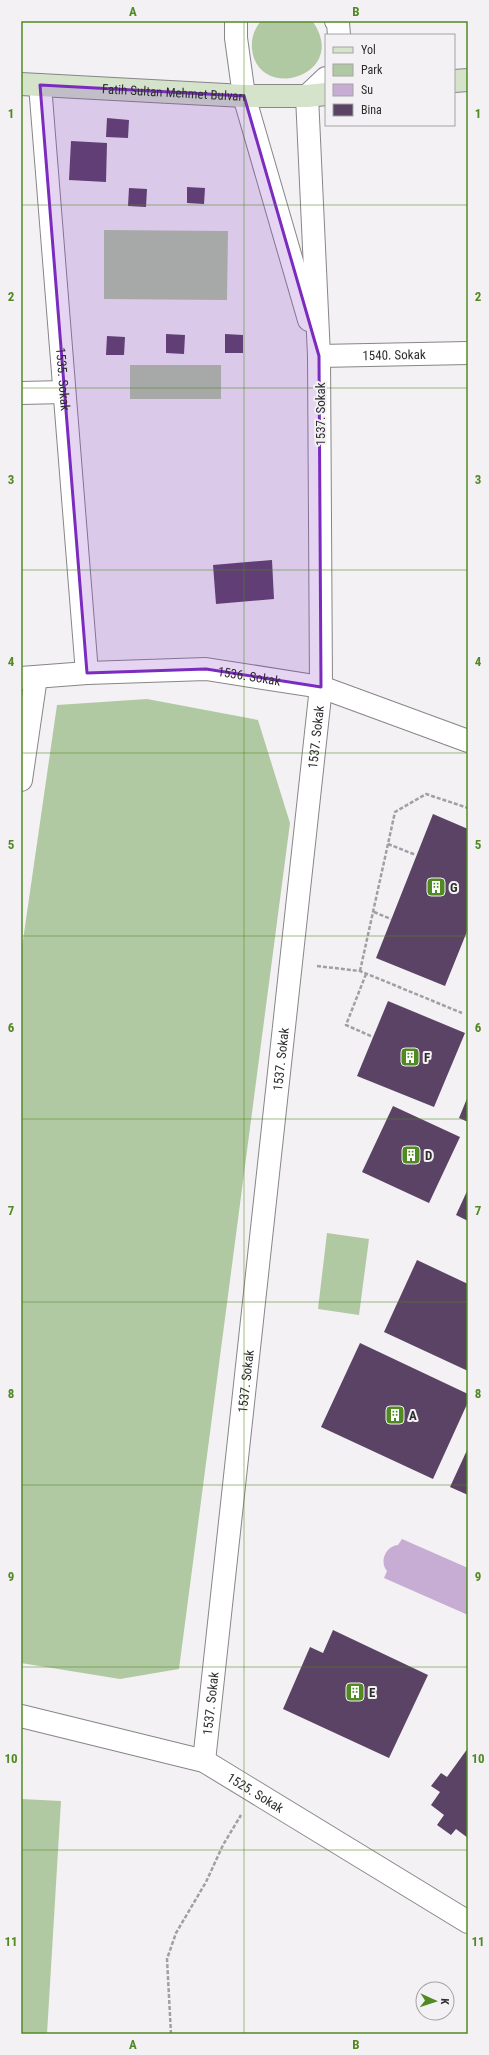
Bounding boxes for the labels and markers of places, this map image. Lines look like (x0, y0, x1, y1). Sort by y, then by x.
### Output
building icon: G (425, 876, 447, 898)
place label: G (450, 880, 458, 895)
building icon: F (399, 1046, 421, 1068)
place label: F (424, 1050, 430, 1065)
building icon: D (400, 1144, 422, 1166)
place label: D (425, 1148, 432, 1163)
building icon: A (384, 1404, 406, 1426)
place label: A (409, 1408, 417, 1423)
building icon: E (344, 1681, 366, 1703)
place label: E (369, 1685, 376, 1700)

